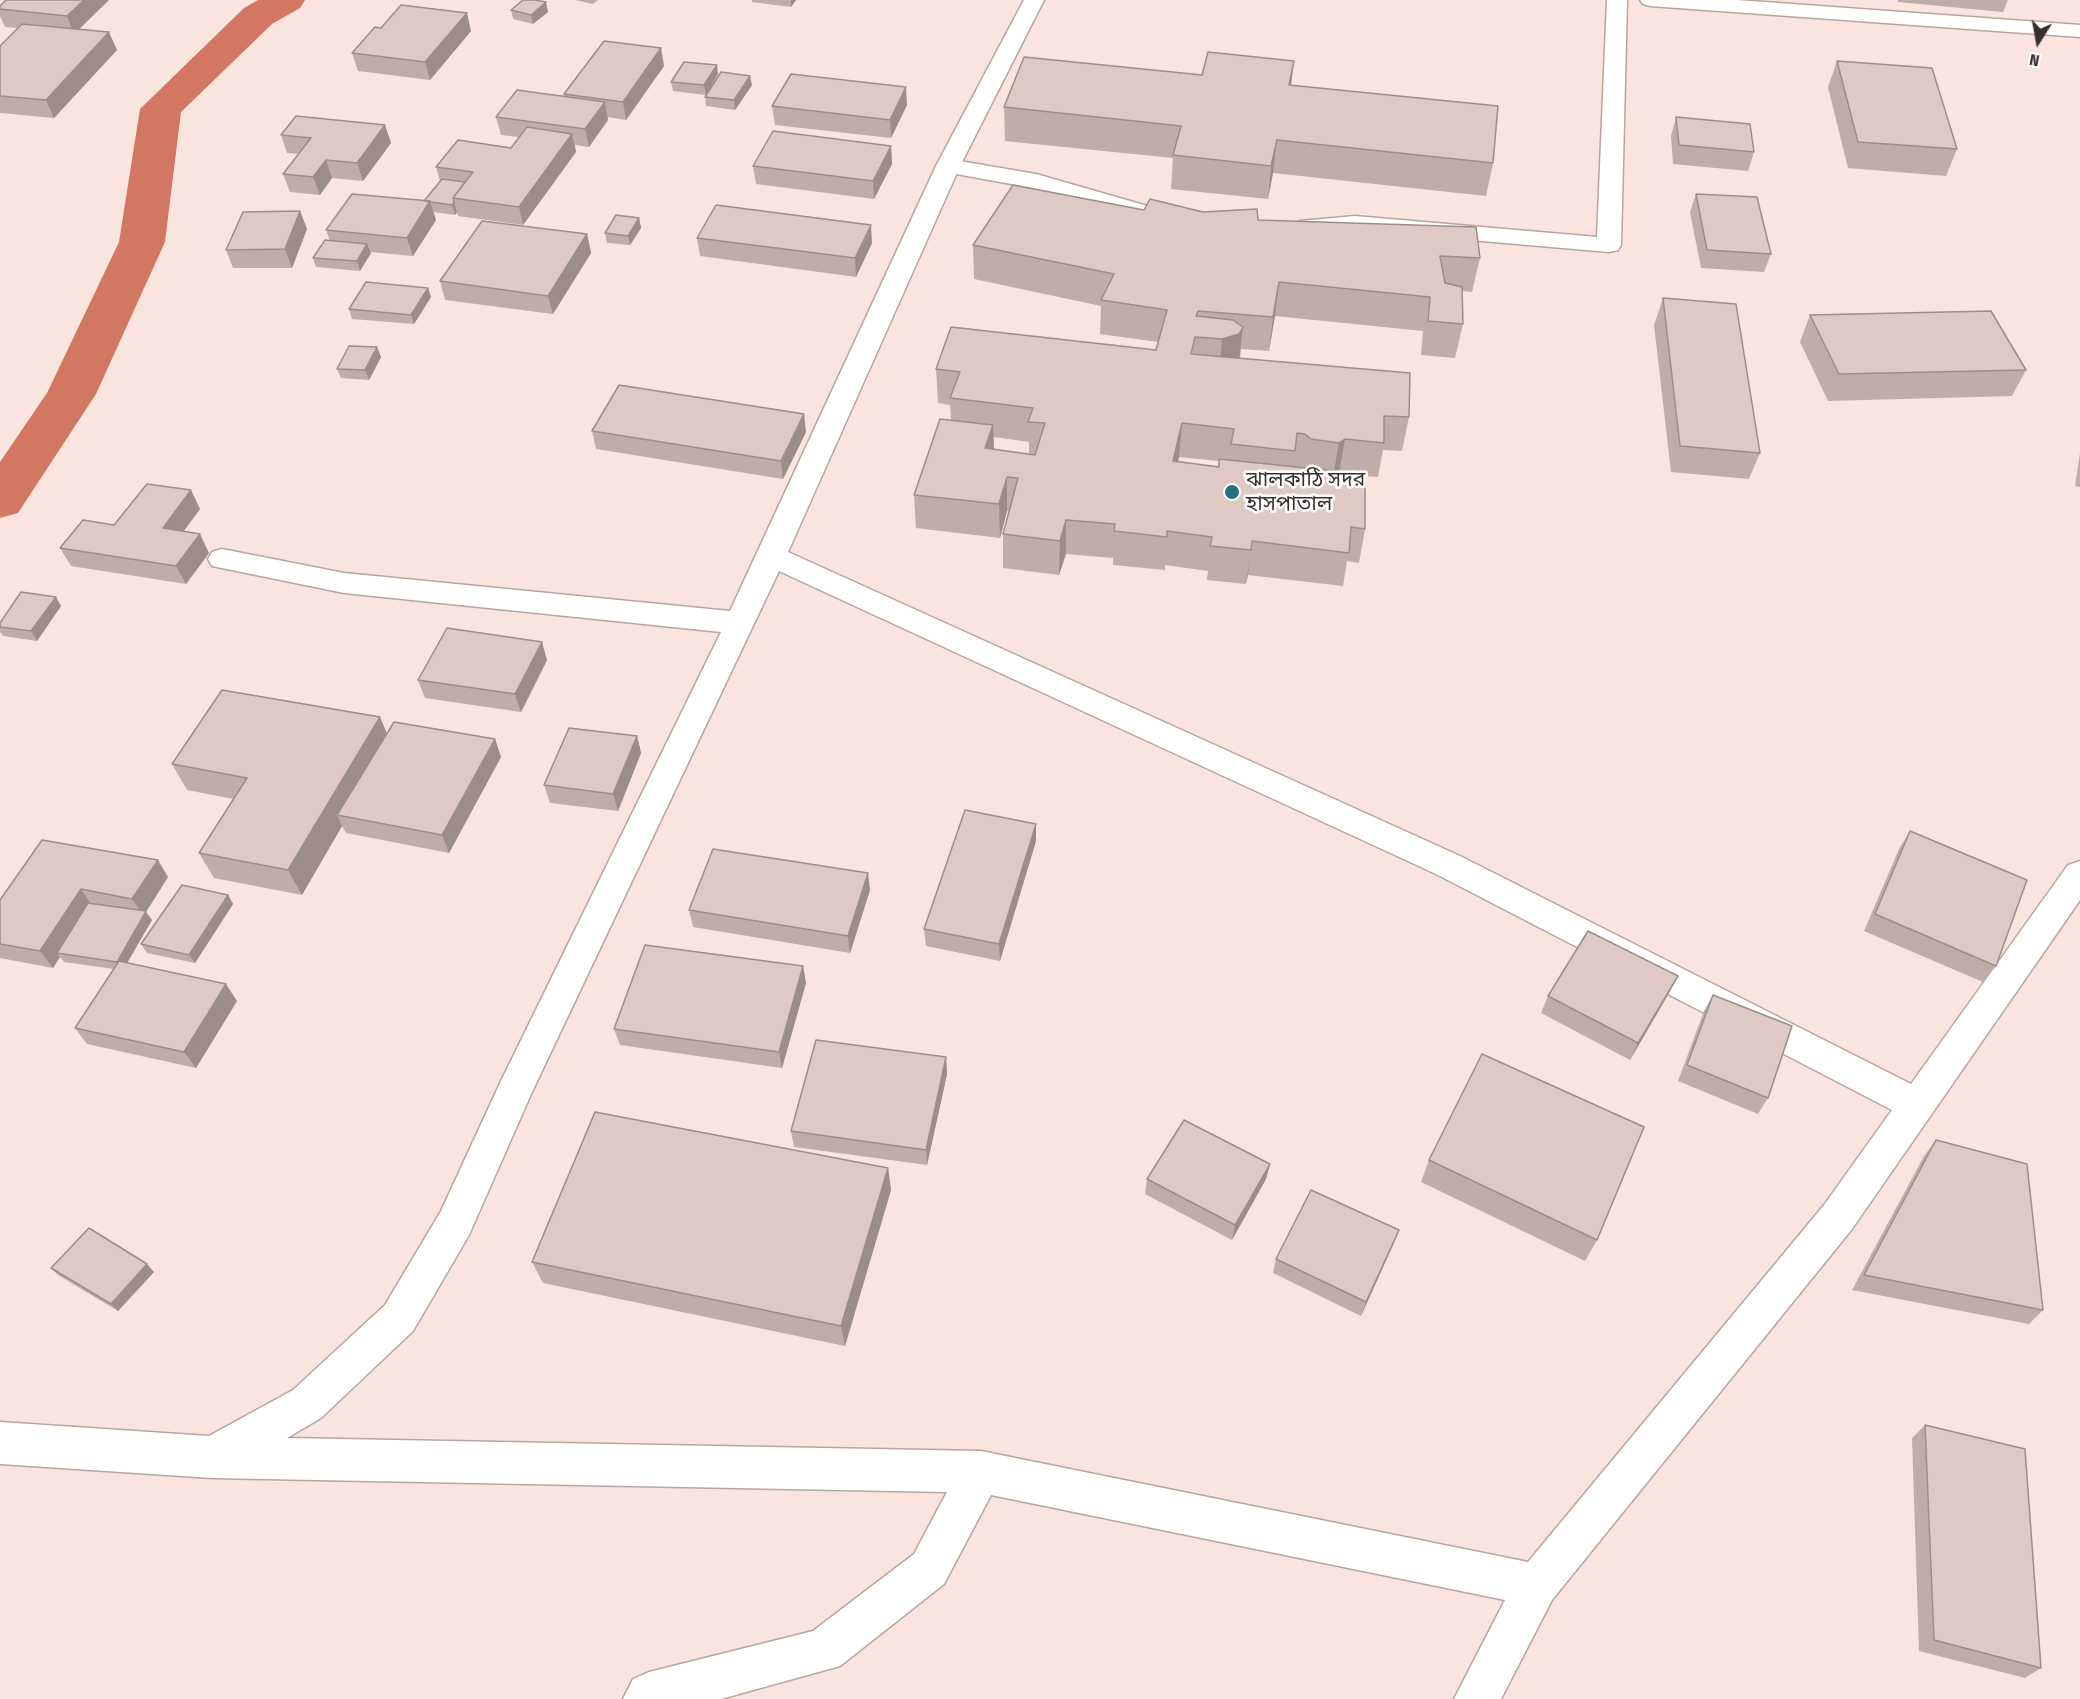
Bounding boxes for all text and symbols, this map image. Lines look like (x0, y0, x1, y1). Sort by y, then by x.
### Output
north arrow (2008, 12, 2068, 72)
text: N (2028, 50, 2041, 70)
place label: ঝালকাঠি সদর হাসপাতাল (1246, 467, 1365, 517)
marker: ঝালকাঠি সদর হাসপাতাল (1223, 483, 1241, 501)

